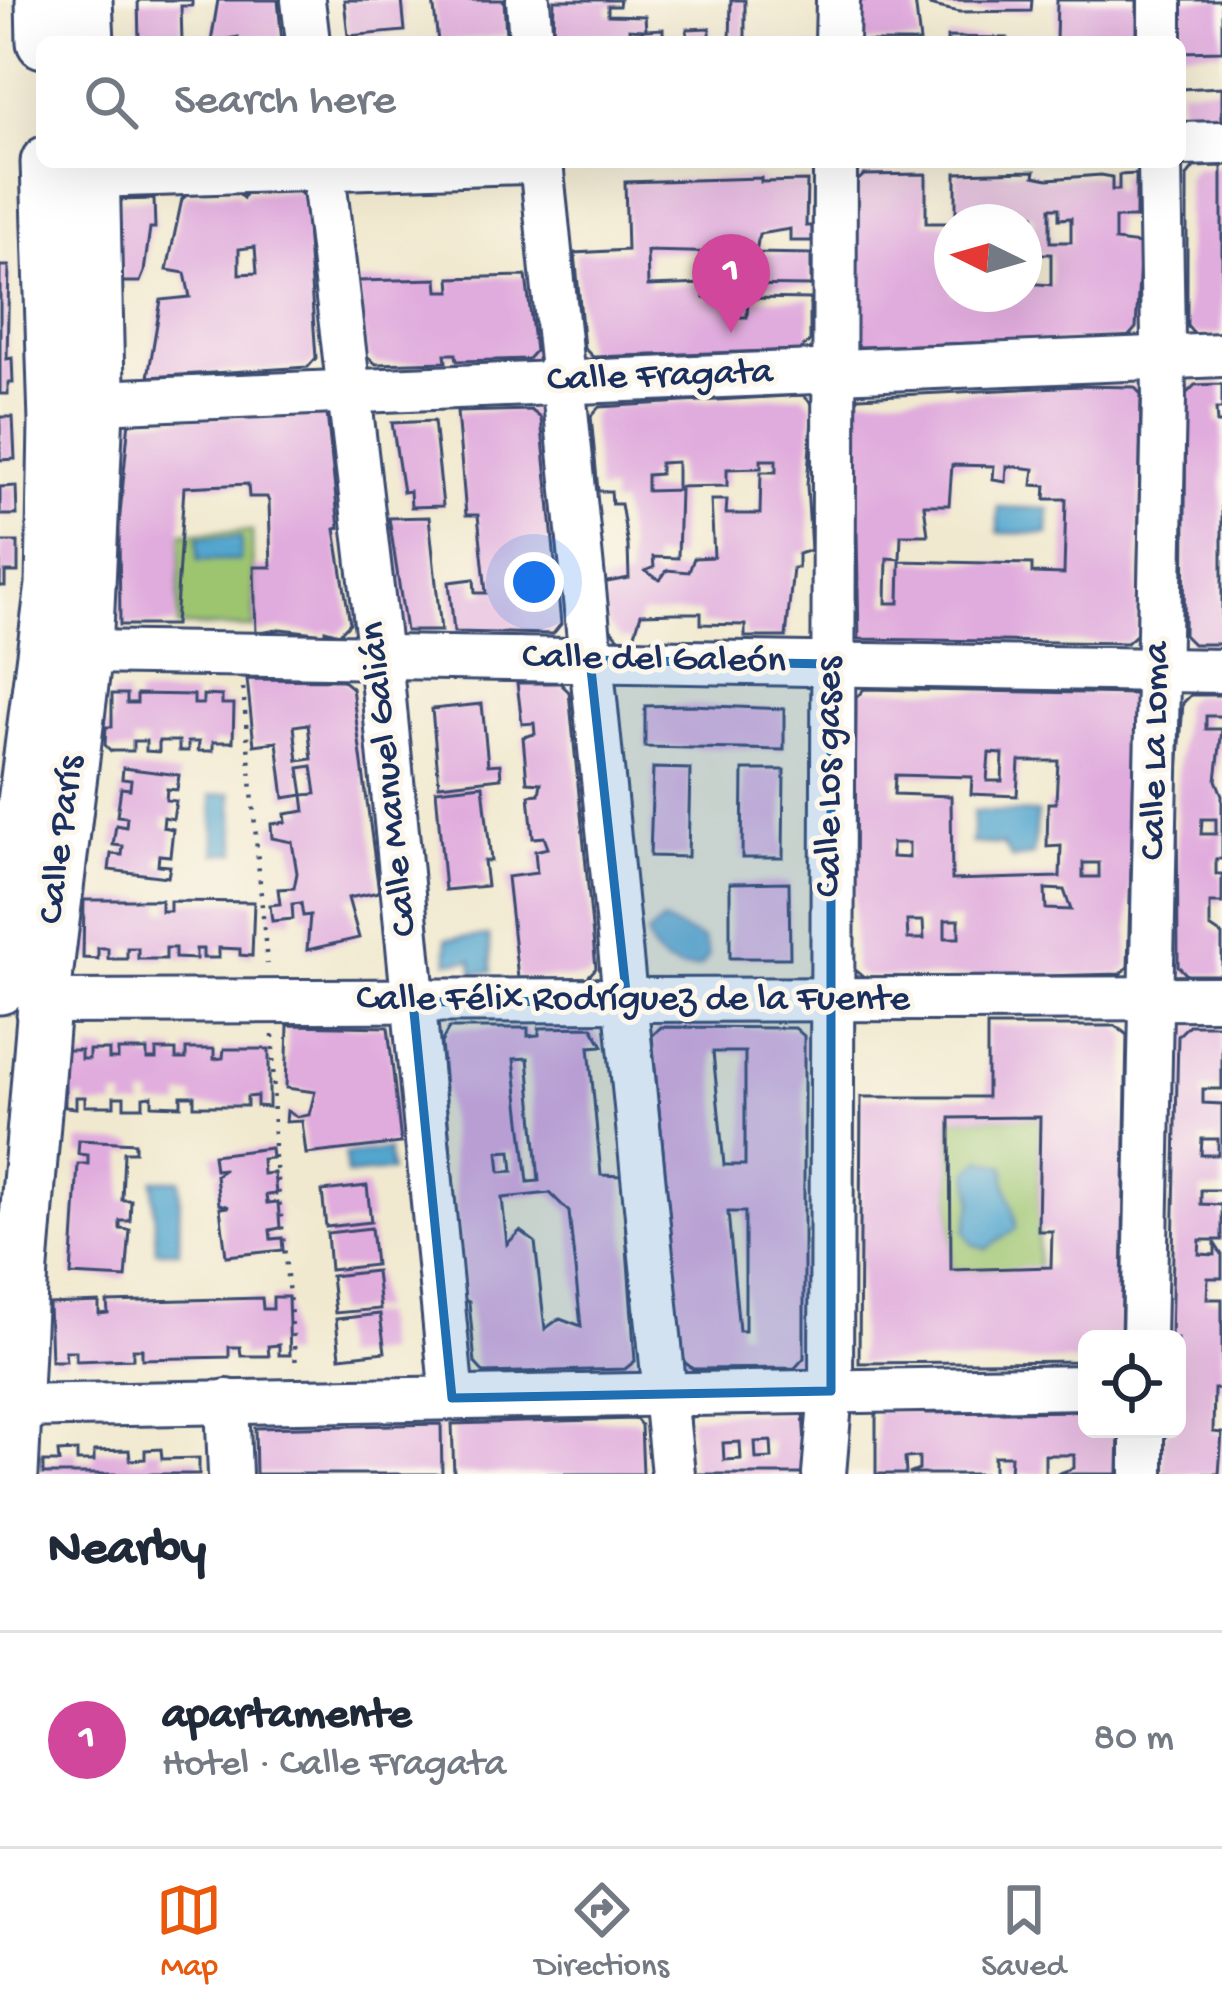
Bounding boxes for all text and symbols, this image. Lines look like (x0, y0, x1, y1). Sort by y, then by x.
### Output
search box (36, 36, 1186, 168)
icon: search (78, 69, 144, 135)
text: Search here (174, 76, 396, 129)
north arrow (934, 204, 1042, 312)
pin: 1 (692, 234, 770, 333)
street label: Calle Fragata (546, 351, 775, 405)
your location (504, 552, 564, 612)
street label: Calle Manuel Galián (352, 619, 430, 939)
street label: Calle del Galeón (522, 636, 787, 686)
street label: Calle La Loma (1132, 640, 1182, 861)
street label: Calle Los gases (808, 655, 854, 897)
street label: Calle París (30, 752, 96, 927)
street label: Calle Félix Rodríguez de la Fuente (356, 978, 911, 1024)
map controls (1078, 1330, 1186, 1438)
button: locate (1078, 1330, 1186, 1438)
text: Nearby (48, 1522, 206, 1582)
text: apartamente (162, 1690, 412, 1743)
text: 1 (79, 1717, 95, 1763)
text: 80 m (1094, 1717, 1174, 1763)
text: Hotel · Calle Fragata (162, 1743, 506, 1789)
tab: Map (156, 1877, 222, 1987)
tab: Directions (535, 1877, 669, 1987)
tab: Saved (981, 1877, 1066, 1987)

